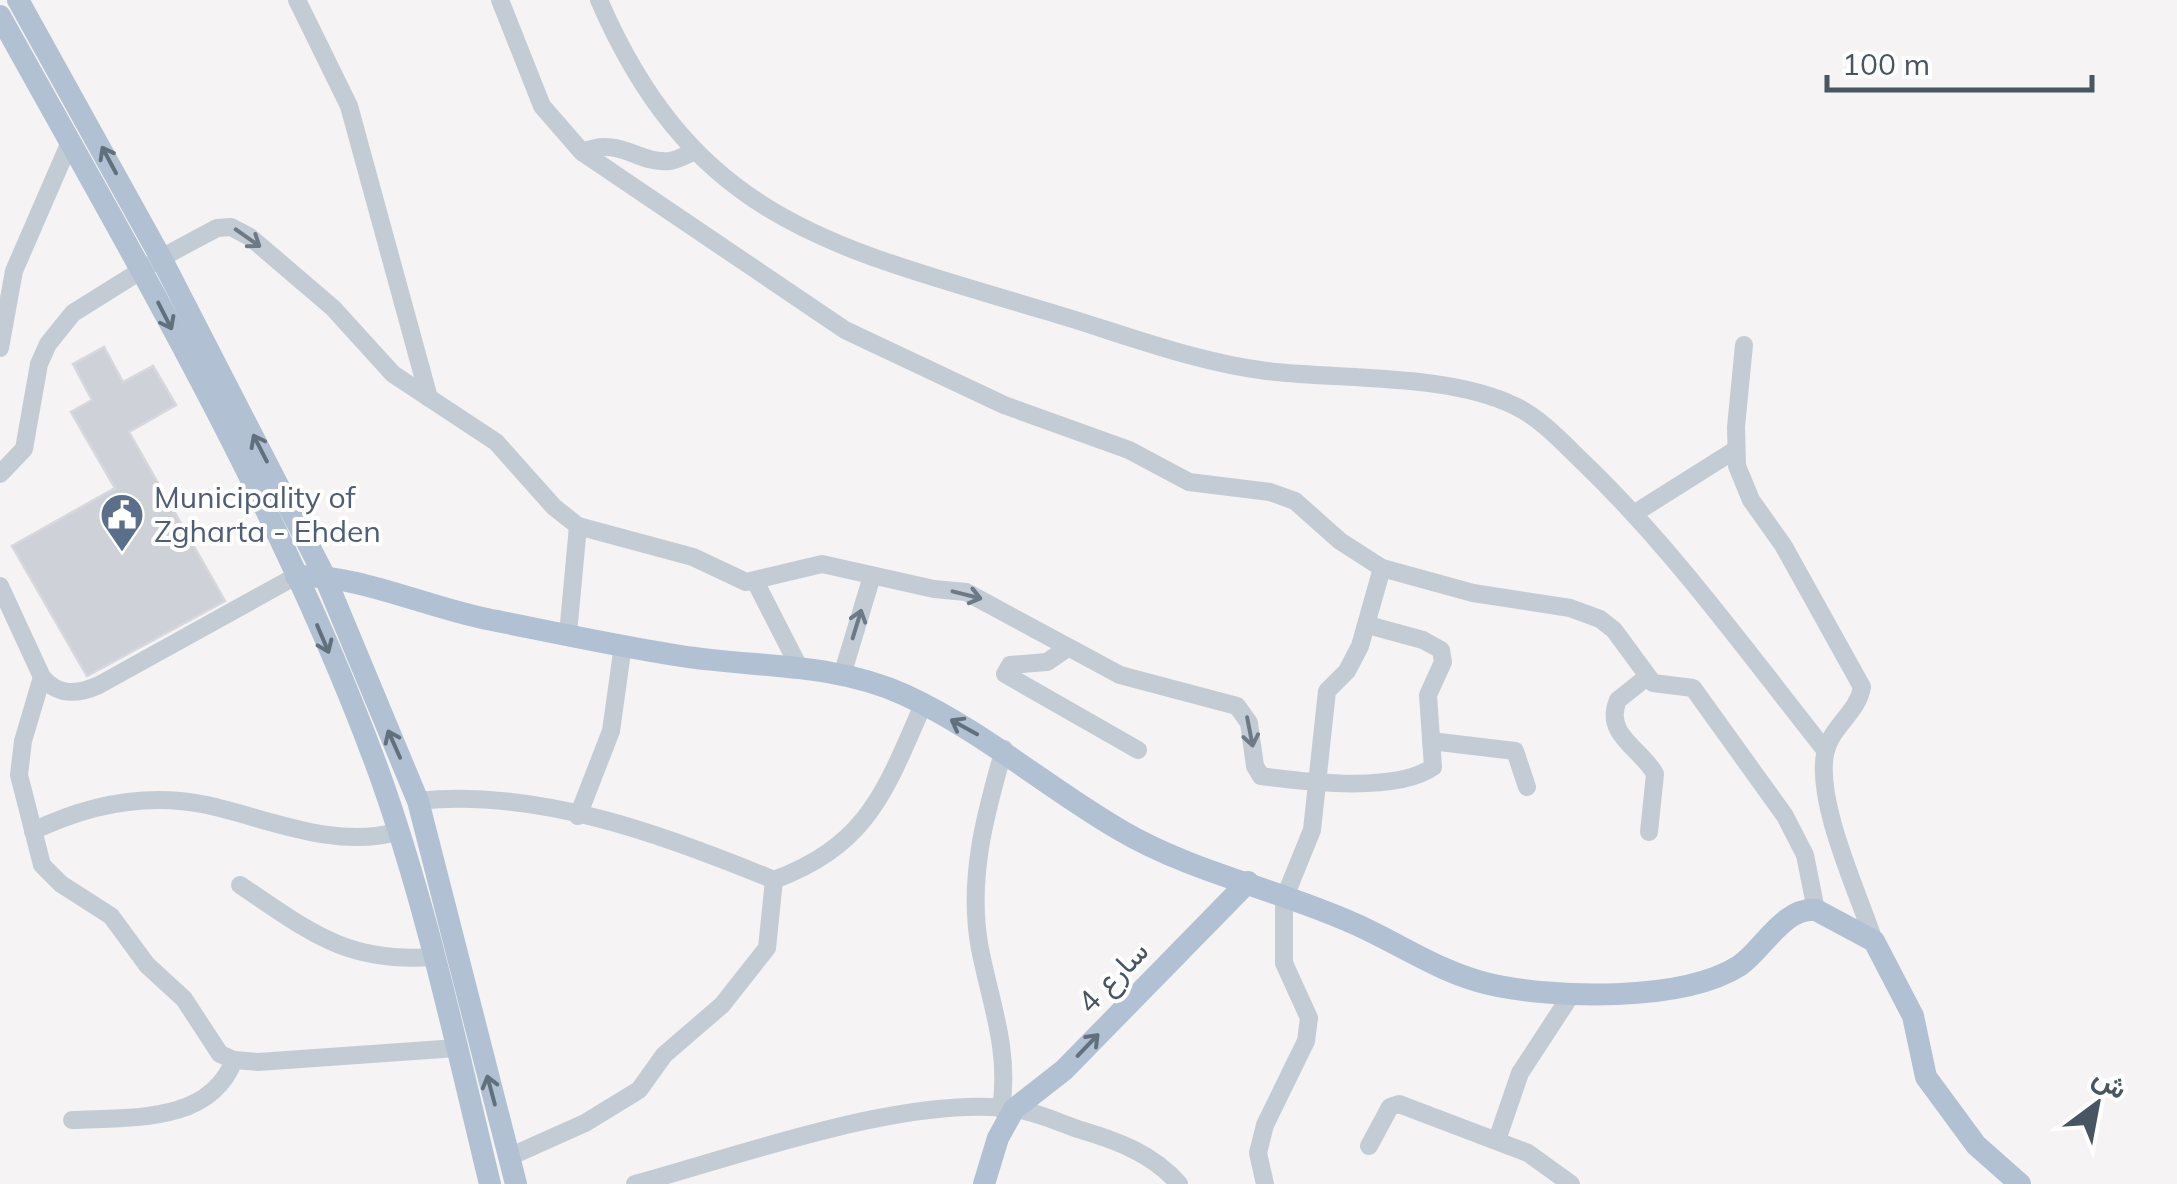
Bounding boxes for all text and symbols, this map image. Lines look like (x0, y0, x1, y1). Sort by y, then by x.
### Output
scale bar (1827, 30, 2092, 92)
text: 100 m (1842, 45, 1930, 83)
one-way arrow (98, 146, 118, 176)
one-way arrow (234, 227, 261, 248)
one-way arrow (157, 300, 176, 330)
one-way arrow (250, 434, 269, 463)
place label: Municipality of Zgharta - Ehden (154, 478, 381, 550)
public building icon: Municipality of Zgharta - Ehden (99, 492, 145, 553)
one-way arrow (951, 587, 983, 605)
one-way arrow (850, 609, 868, 640)
one-way arrow (316, 623, 334, 654)
one-way arrow (1241, 715, 1260, 748)
one-way arrow (950, 717, 979, 736)
one-way arrow (384, 729, 402, 760)
street label: سارع 4 (1069, 932, 1157, 1022)
one-way arrow (1076, 1034, 1100, 1058)
north arrow (2047, 1054, 2147, 1154)
text: ش (2087, 1059, 2134, 1106)
one-way arrow (481, 1075, 500, 1106)

